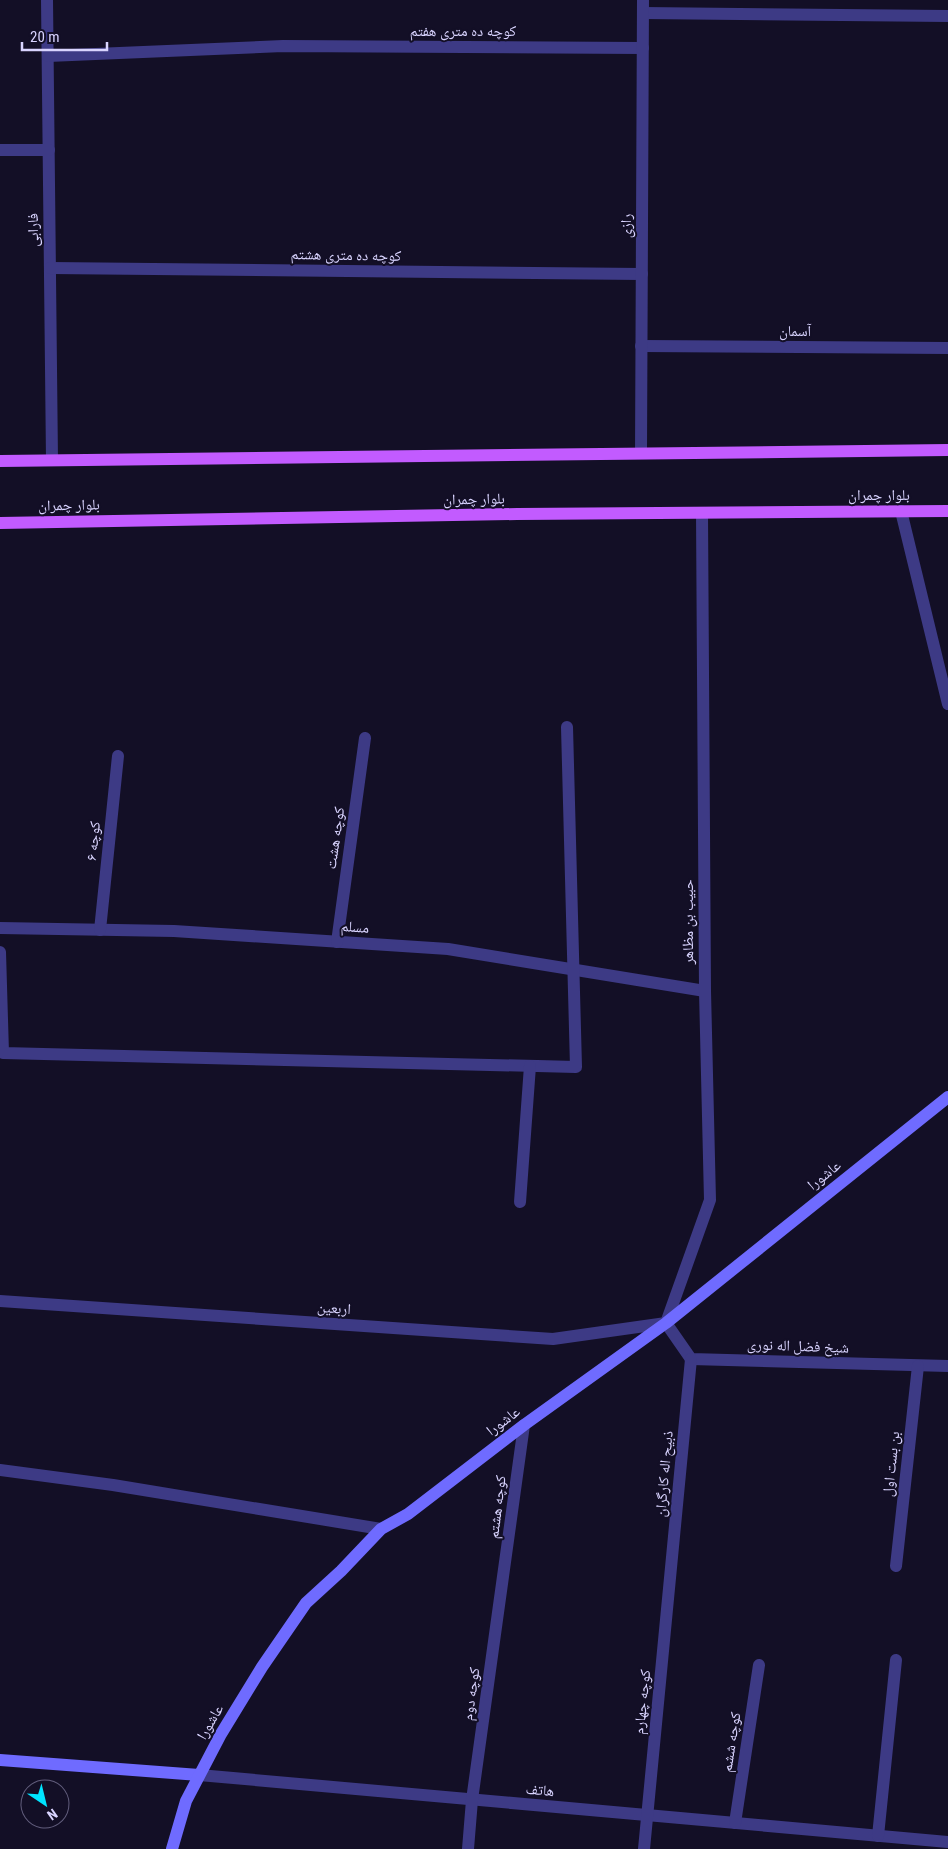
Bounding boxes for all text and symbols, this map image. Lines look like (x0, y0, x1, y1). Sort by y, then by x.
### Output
scale bar (22, 20, 108, 52)
street label: کوچه ده متری هفتم (410, 22, 516, 41)
text: 20 m (30, 28, 60, 46)
street label: فارابی (24, 213, 43, 247)
street label: رازی (617, 214, 636, 238)
street label: کوچه ده متری هشتم (290, 245, 401, 266)
street label: آسمان (779, 322, 812, 341)
street label: بلوار چمران (848, 486, 910, 505)
street label: بلوار چمران (443, 489, 505, 510)
street label: بلوار چمران (38, 495, 100, 516)
street label: کوچه هشت (322, 806, 348, 870)
street label: کوچه ۶ (82, 820, 104, 862)
street label: حبیب بن مظاهر (679, 879, 698, 966)
street label: مسلم (340, 917, 370, 938)
street label: عاشورا (804, 1156, 845, 1194)
street label: اربعین (316, 1298, 352, 1319)
street label: شیخ فضل اله نوری (747, 1335, 849, 1358)
street label: عاشورا (483, 1402, 524, 1440)
street label: ذبیح اله کارگران (651, 1430, 678, 1518)
street label: بن بست اول (879, 1430, 904, 1498)
street label: کوچه هشتم (484, 1474, 511, 1540)
street label: کوچه دوم (458, 1666, 485, 1722)
street label: کوچه چهارم (630, 1669, 655, 1735)
street label: عاشورا (193, 1701, 227, 1743)
street label: کوچه ششم (717, 1711, 746, 1774)
north arrow (20, 1779, 70, 1829)
street label: هاتف (525, 1780, 555, 1800)
text: N (44, 1806, 61, 1824)

